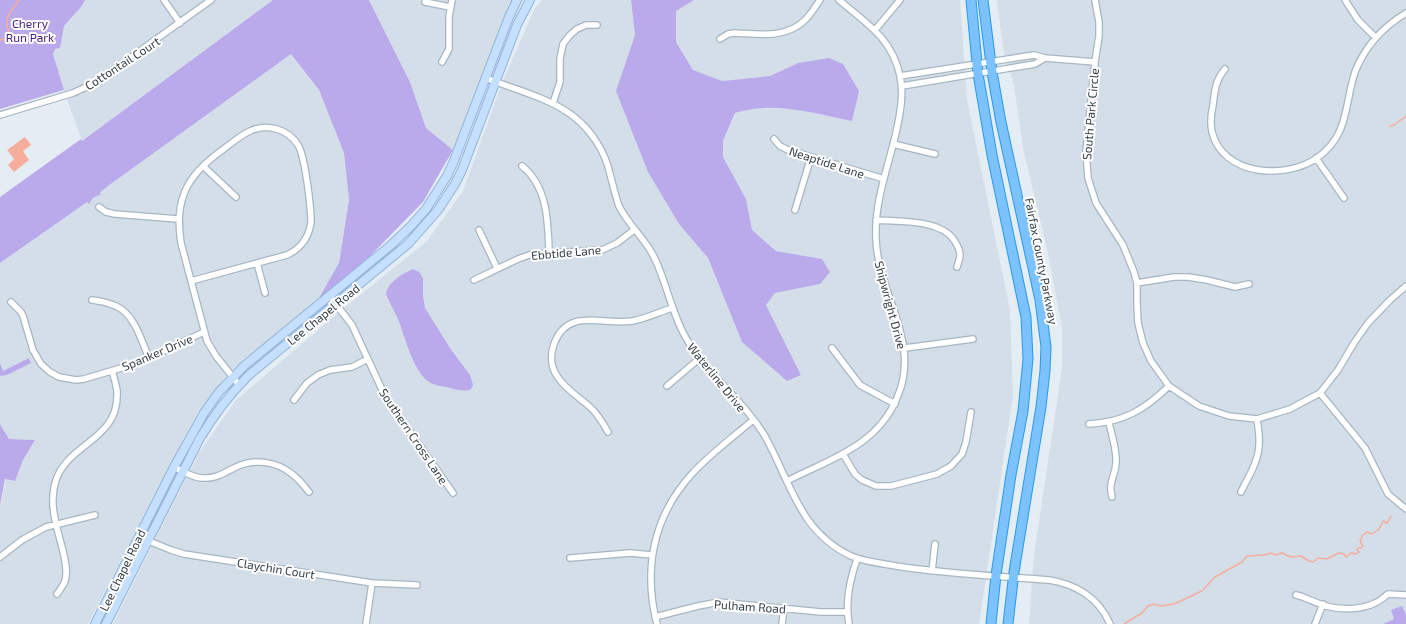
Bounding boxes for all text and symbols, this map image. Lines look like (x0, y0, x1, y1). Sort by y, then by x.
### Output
park label: Cherry Run Park (6, 16, 54, 44)
street label: Cottontail Court (82, 33, 162, 92)
street label: South Park Circle (1079, 68, 1101, 160)
street label: Neaptide Lane (788, 143, 866, 181)
street label: Fairfax County Parkway (1023, 196, 1061, 326)
street label: Ebbtide Lane (530, 242, 602, 262)
street label: Shipwright Drive (873, 259, 909, 351)
street label: Lee Chapel Road (284, 281, 362, 347)
street label: Spanker Drive (120, 331, 194, 373)
street label: Waterline Drive (685, 340, 749, 414)
street label: Southern Cross Lane (377, 386, 451, 486)
street label: Lee Chapel Road (96, 527, 148, 613)
street label: Claychin Court (236, 555, 316, 581)
street label: Pulham Road (714, 597, 786, 615)

